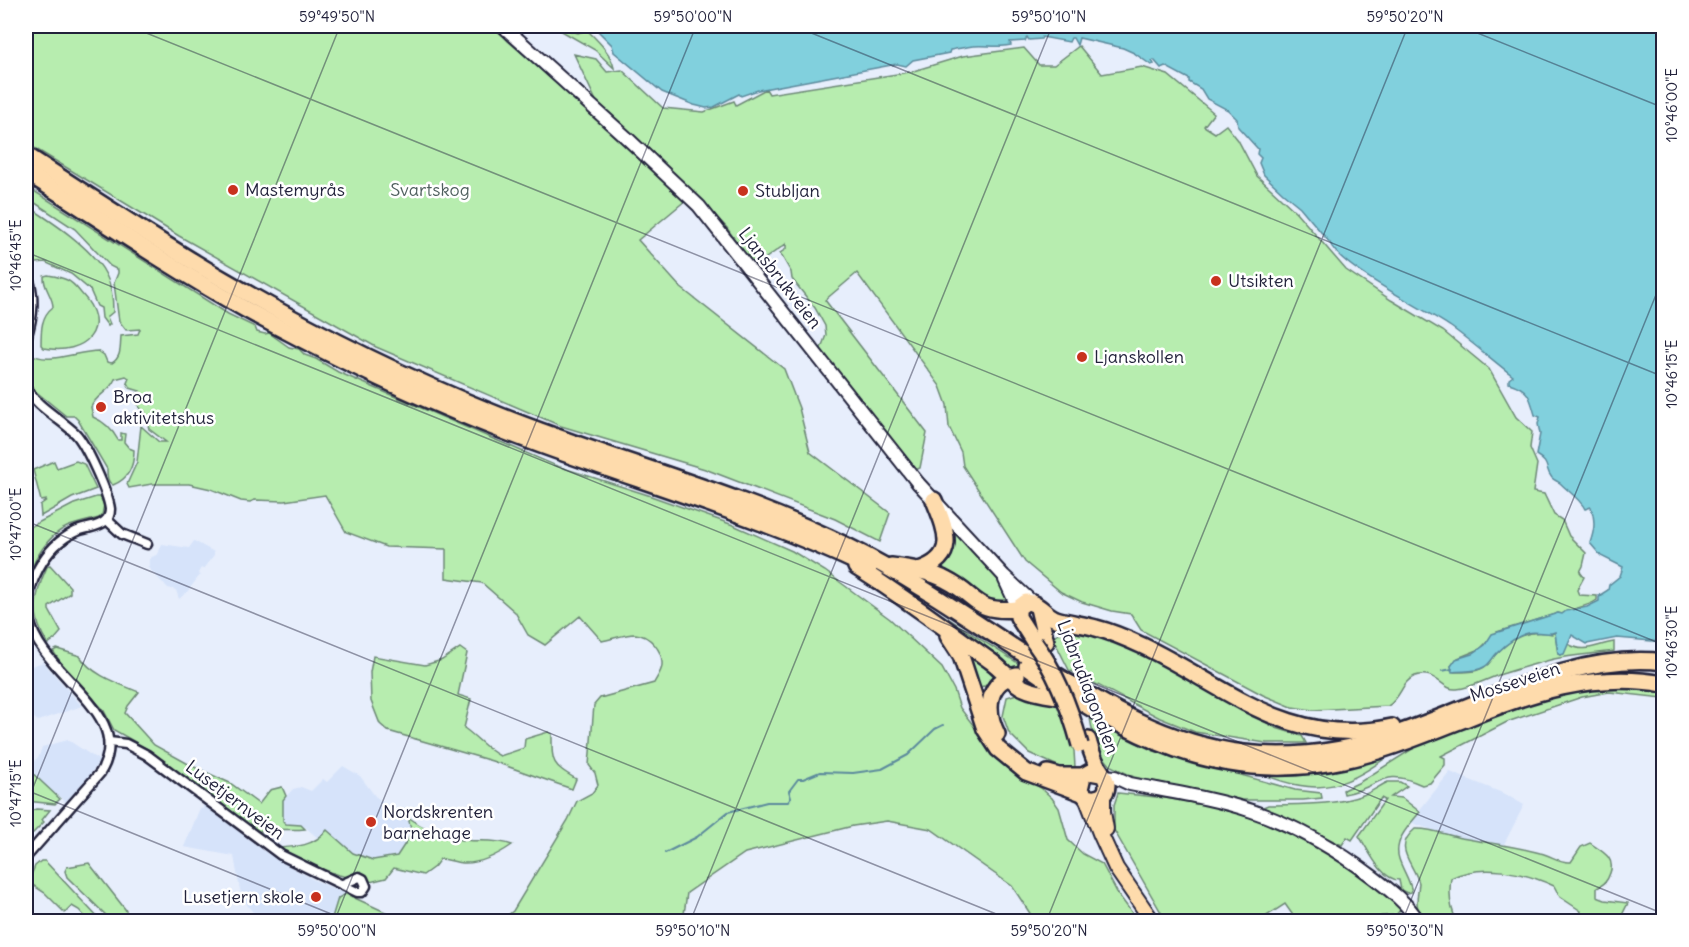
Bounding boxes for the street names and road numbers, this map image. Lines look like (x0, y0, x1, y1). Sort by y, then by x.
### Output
street label: Ljansbrukveien (734, 222, 827, 333)
street label: Ljabrudiagonalen (1052, 617, 1125, 757)
street label: Mosseveien (1467, 656, 1563, 707)
street label: Lusetjernveien (181, 755, 289, 844)

